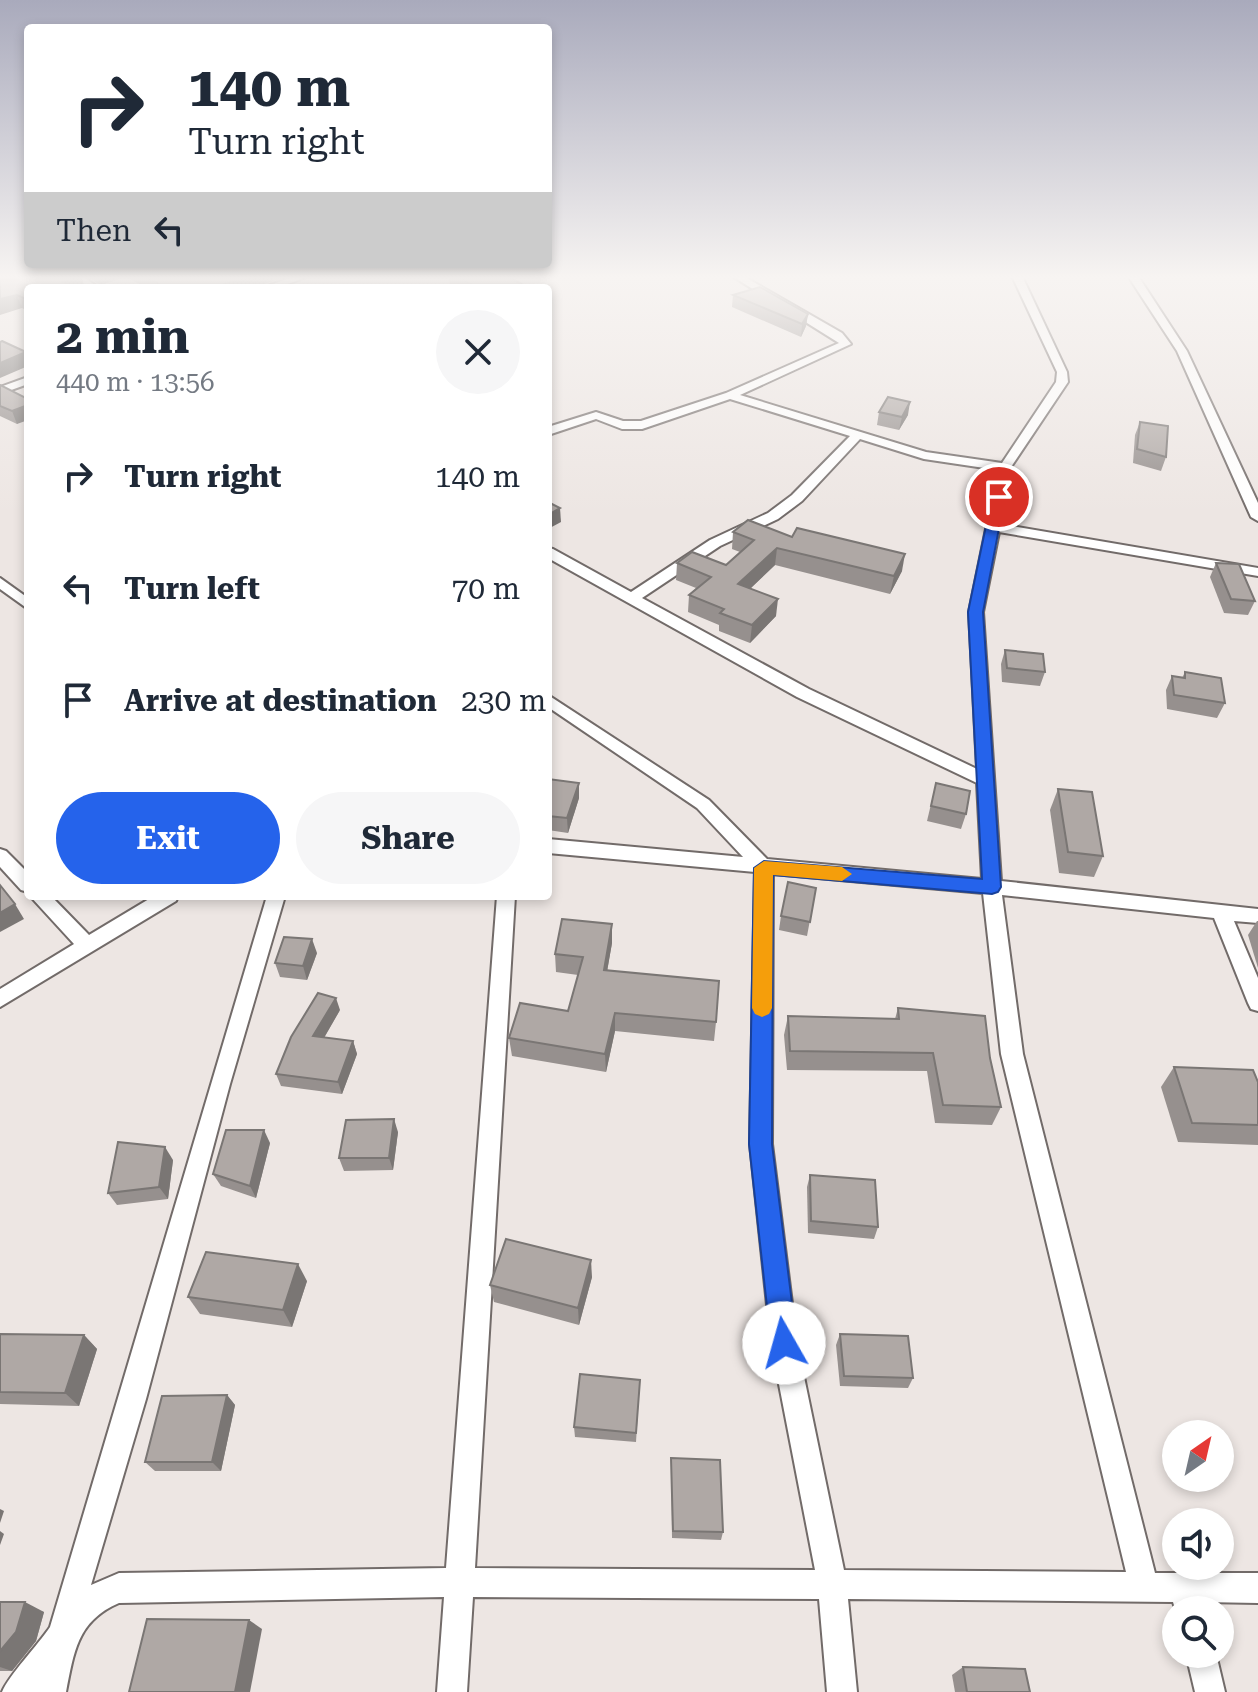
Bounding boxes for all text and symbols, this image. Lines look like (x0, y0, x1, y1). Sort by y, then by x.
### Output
text: 140 m (188, 54, 350, 120)
icon: right (56, 56, 160, 160)
text: Turn right (188, 121, 365, 163)
icon: left (147, 208, 191, 252)
text: Then (56, 213, 131, 248)
text: 2 min (56, 309, 189, 365)
button: close (436, 310, 520, 394)
text: 440 m · 13:56 (56, 367, 215, 397)
icon: right (56, 454, 100, 498)
text: Turn right (124, 459, 281, 494)
text: 140 m (435, 459, 520, 494)
pin (965, 463, 1033, 531)
icon: arrive (977, 475, 1021, 519)
icon: left (56, 566, 100, 610)
text: Turn left (124, 571, 260, 606)
text: 70 m (451, 571, 520, 606)
icon: arrive (56, 678, 100, 722)
text: Arrive at destination (124, 683, 437, 718)
text: 230 m (461, 683, 546, 718)
button: Exit (56, 792, 280, 884)
button: Share (296, 792, 520, 884)
position arrow (742, 1301, 826, 1385)
north arrow (1162, 1420, 1234, 1492)
map controls (1162, 1420, 1234, 1668)
button: sound (1162, 1508, 1234, 1580)
button: search (1162, 1596, 1234, 1668)

